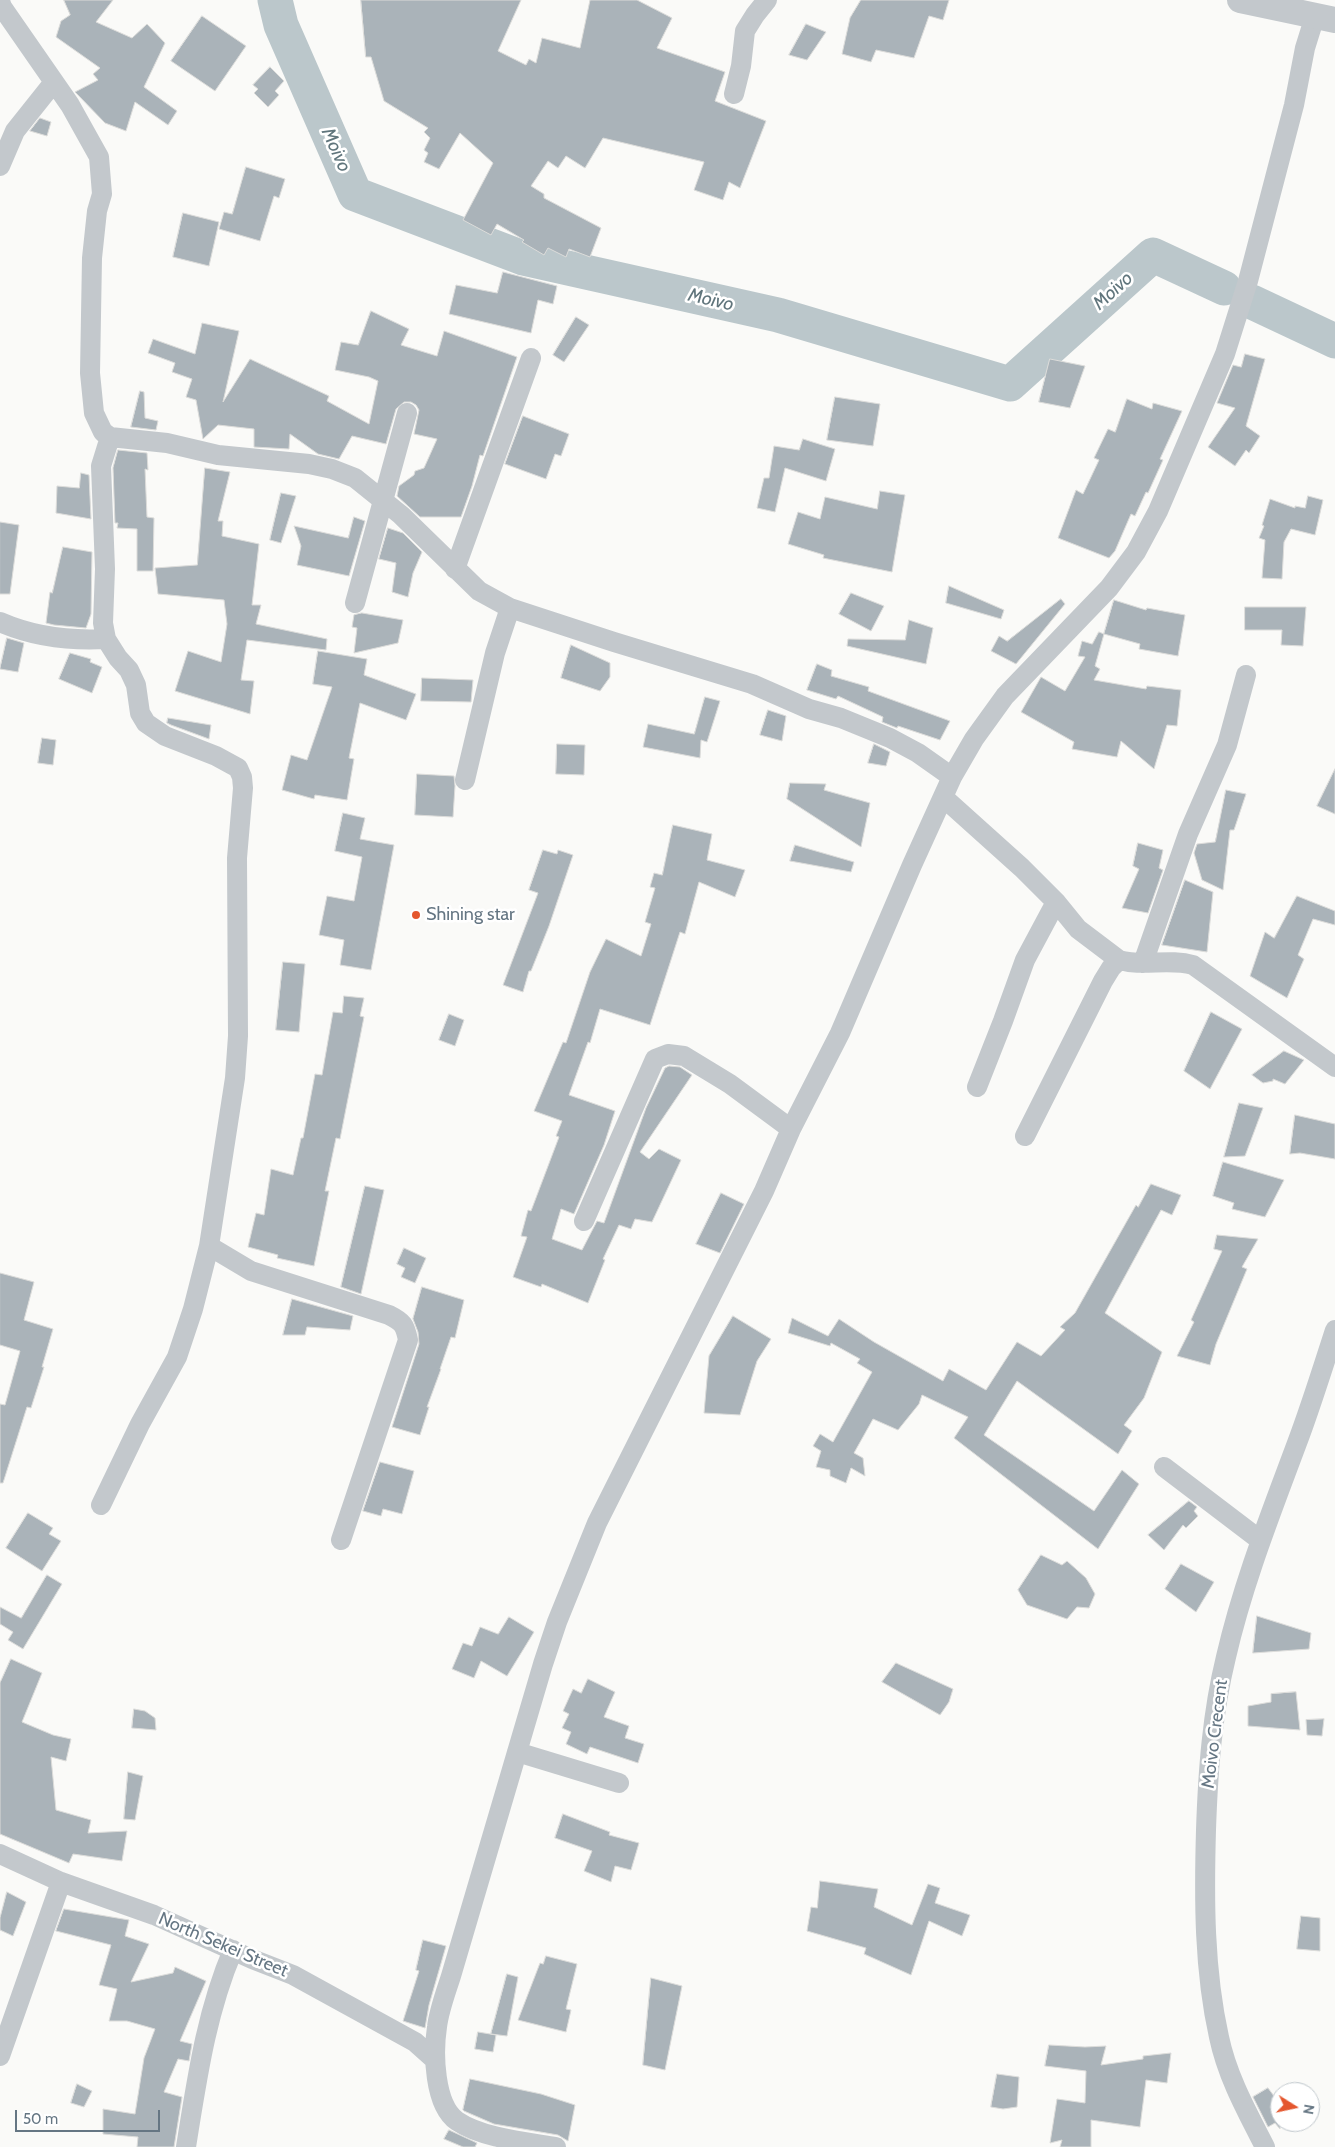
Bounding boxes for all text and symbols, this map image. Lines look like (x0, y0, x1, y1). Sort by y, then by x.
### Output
water label: Moivo (316, 124, 356, 176)
water label: Moivo (1088, 267, 1138, 315)
water label: Moivo (686, 284, 736, 316)
place label: Shining star (426, 904, 515, 926)
marker: Shining star (410, 909, 422, 921)
street label: Moivo Crecent (1198, 1678, 1232, 1790)
street label: North Sekei Street (155, 1908, 291, 1982)
north arrow (1270, 2082, 1320, 2132)
scale bar (18, 2100, 162, 2132)
text: N (1299, 2103, 1319, 2116)
text: 50 m (23, 2110, 58, 2128)

